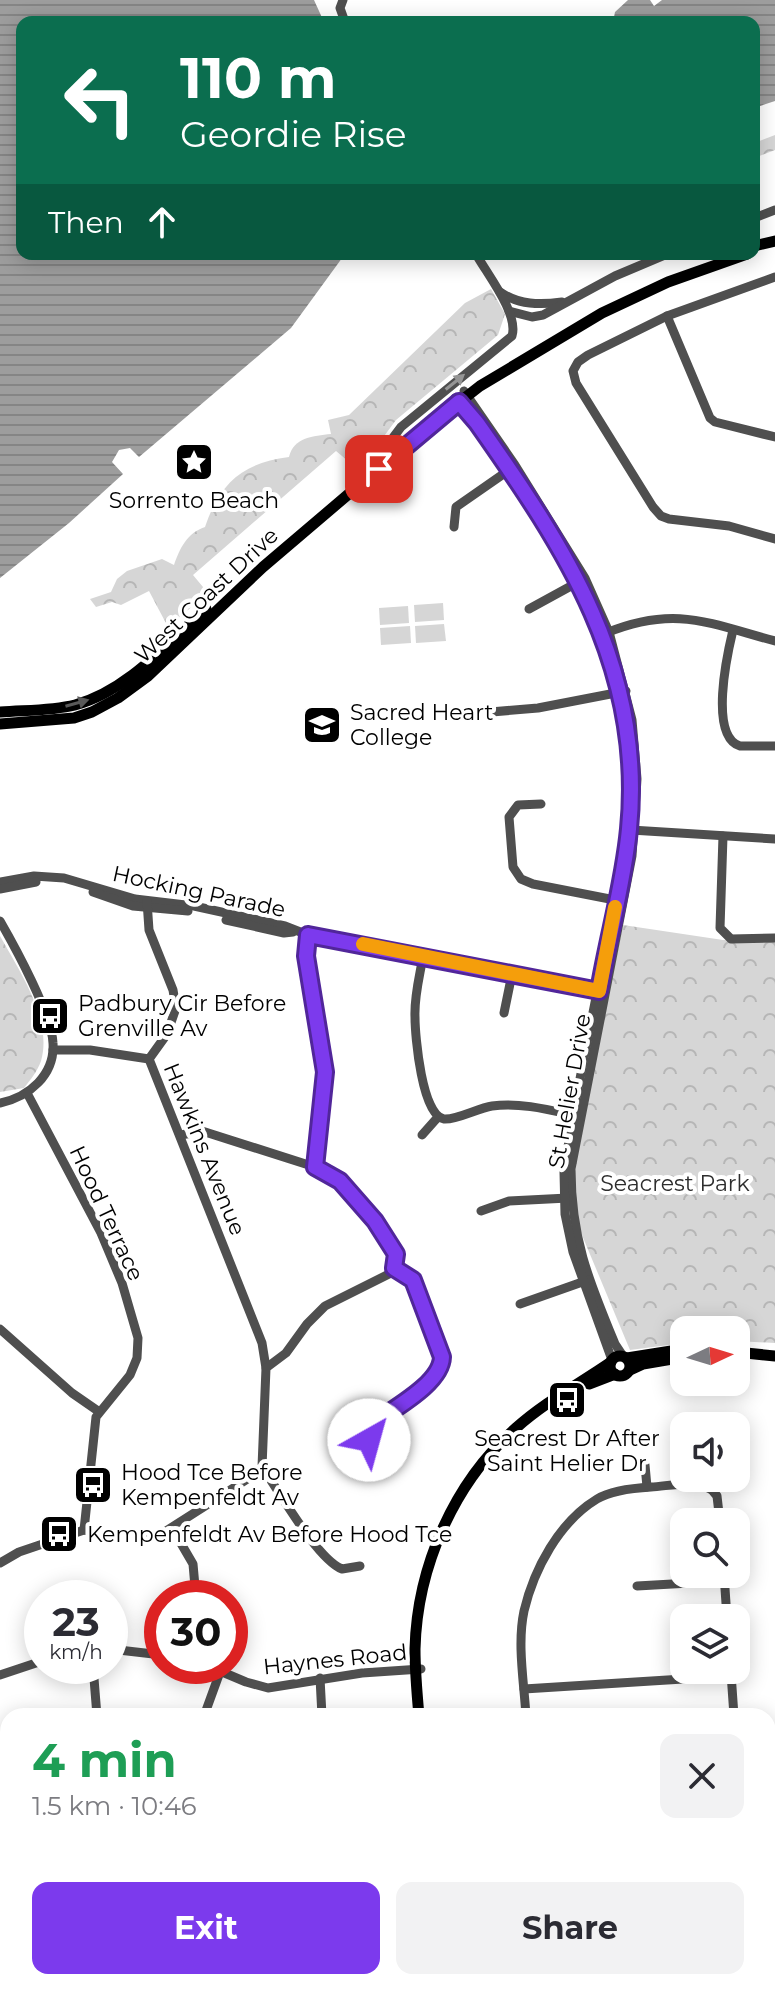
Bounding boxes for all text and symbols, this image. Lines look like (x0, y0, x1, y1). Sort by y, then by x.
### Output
text: 110 m (180, 44, 337, 112)
icon: left (48, 48, 152, 152)
text: Geordie Rise (180, 112, 406, 156)
icon: ahead (140, 200, 184, 244)
text: Then (48, 204, 124, 241)
one-way arrow (445, 374, 465, 391)
pin (345, 435, 413, 503)
place icon: Sorrento Beach (173, 441, 215, 483)
icon: arrive (357, 447, 401, 491)
place label: Sorrento Beach (109, 487, 279, 514)
street label: West Coast Drive (129, 522, 284, 669)
one-way arrow (65, 697, 90, 709)
place label: Sacred Heart College (350, 699, 493, 751)
school or university icon: Sacred Heart College (301, 704, 343, 746)
street label: Hocking Parade (110, 860, 288, 923)
place label: Padbury Cir Before Grenville Av (78, 990, 286, 1042)
bus stop icon: Padbury Cir Before Grenville Av (29, 995, 71, 1037)
street label: St Helier Drive (543, 1012, 596, 1171)
street label: Hawkins Avenue (158, 1059, 251, 1239)
street label: Hood Terrace (63, 1141, 150, 1285)
park label: Seacrest Park (600, 1170, 751, 1197)
north arrow (670, 1316, 750, 1396)
map controls (670, 1316, 750, 1684)
bus stop icon: Seacrest Dr After Saint Helier Dr (546, 1379, 588, 1421)
position arrow (327, 1398, 411, 1482)
button: sound (670, 1412, 750, 1492)
place label: Seacrest Dr After Saint Helier Dr (474, 1425, 660, 1477)
place label: Hood Tce Before Kempenfeldt Av (121, 1459, 303, 1511)
bus stop icon: Hood Tce Before Kempenfeldt Av (72, 1464, 114, 1506)
button: search (670, 1508, 750, 1588)
bus stop icon: Kempenfeldt Av Before Hood Tce (38, 1513, 80, 1555)
place label: Kempenfeldt Av Before Hood Tce (87, 1521, 452, 1548)
speed limit sign: 30 (144, 1580, 248, 1684)
text: 23 (52, 1597, 100, 1646)
button: layers (670, 1604, 750, 1684)
street label: Haynes Road (262, 1639, 408, 1680)
text: km/h (49, 1640, 103, 1664)
text: 4 min (32, 1731, 177, 1789)
button: close (660, 1734, 744, 1818)
text: 1.5 km · 10:46 (32, 1790, 197, 1822)
button: Exit (32, 1882, 380, 1974)
button: Share (396, 1882, 744, 1974)

